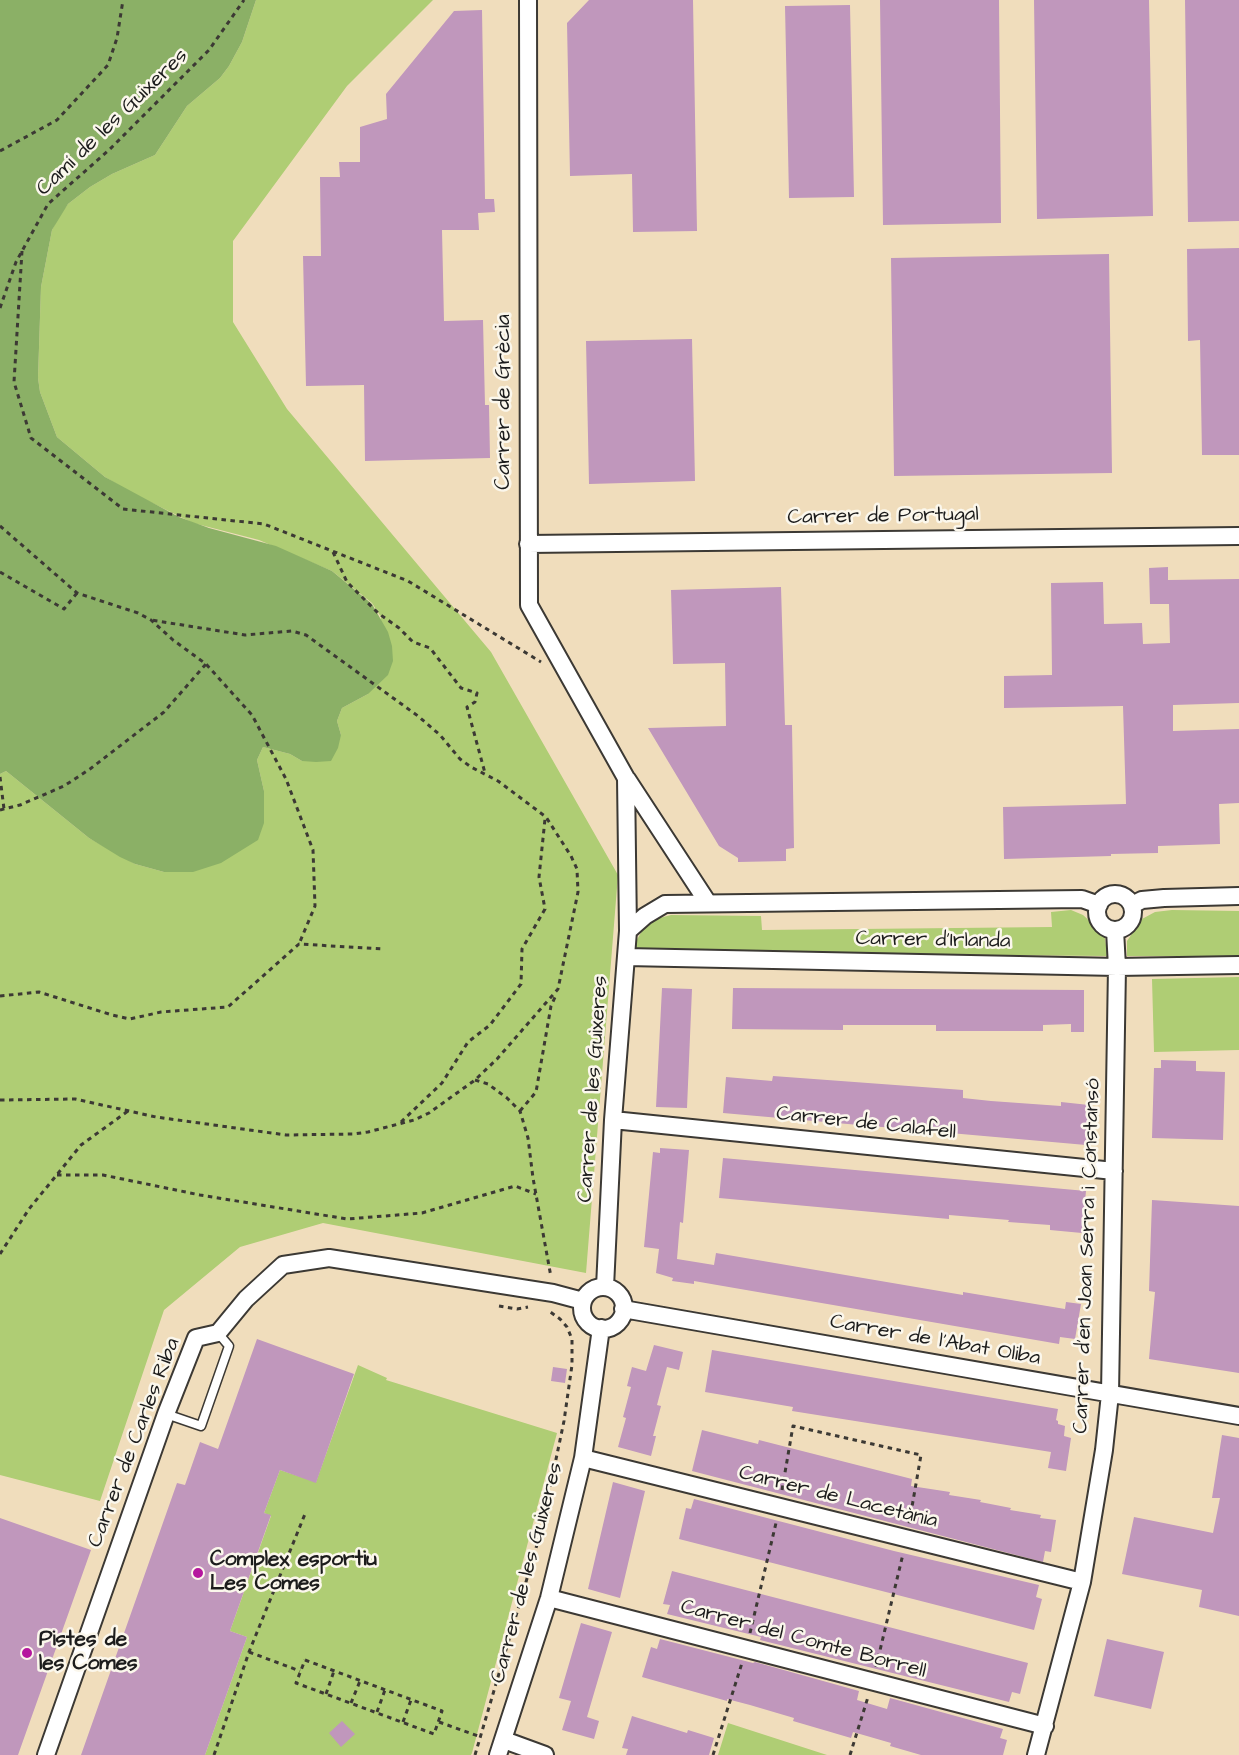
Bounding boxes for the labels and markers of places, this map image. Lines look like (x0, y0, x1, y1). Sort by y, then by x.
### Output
place label: Complex esportiu Les Comes (210, 1548, 377, 1598)
marker: Complex esportiu Les Comes (191, 1566, 205, 1580)
place label: Pistes de les Comes (39, 1628, 138, 1678)
marker: Pistes de les Comes (20, 1646, 34, 1660)

